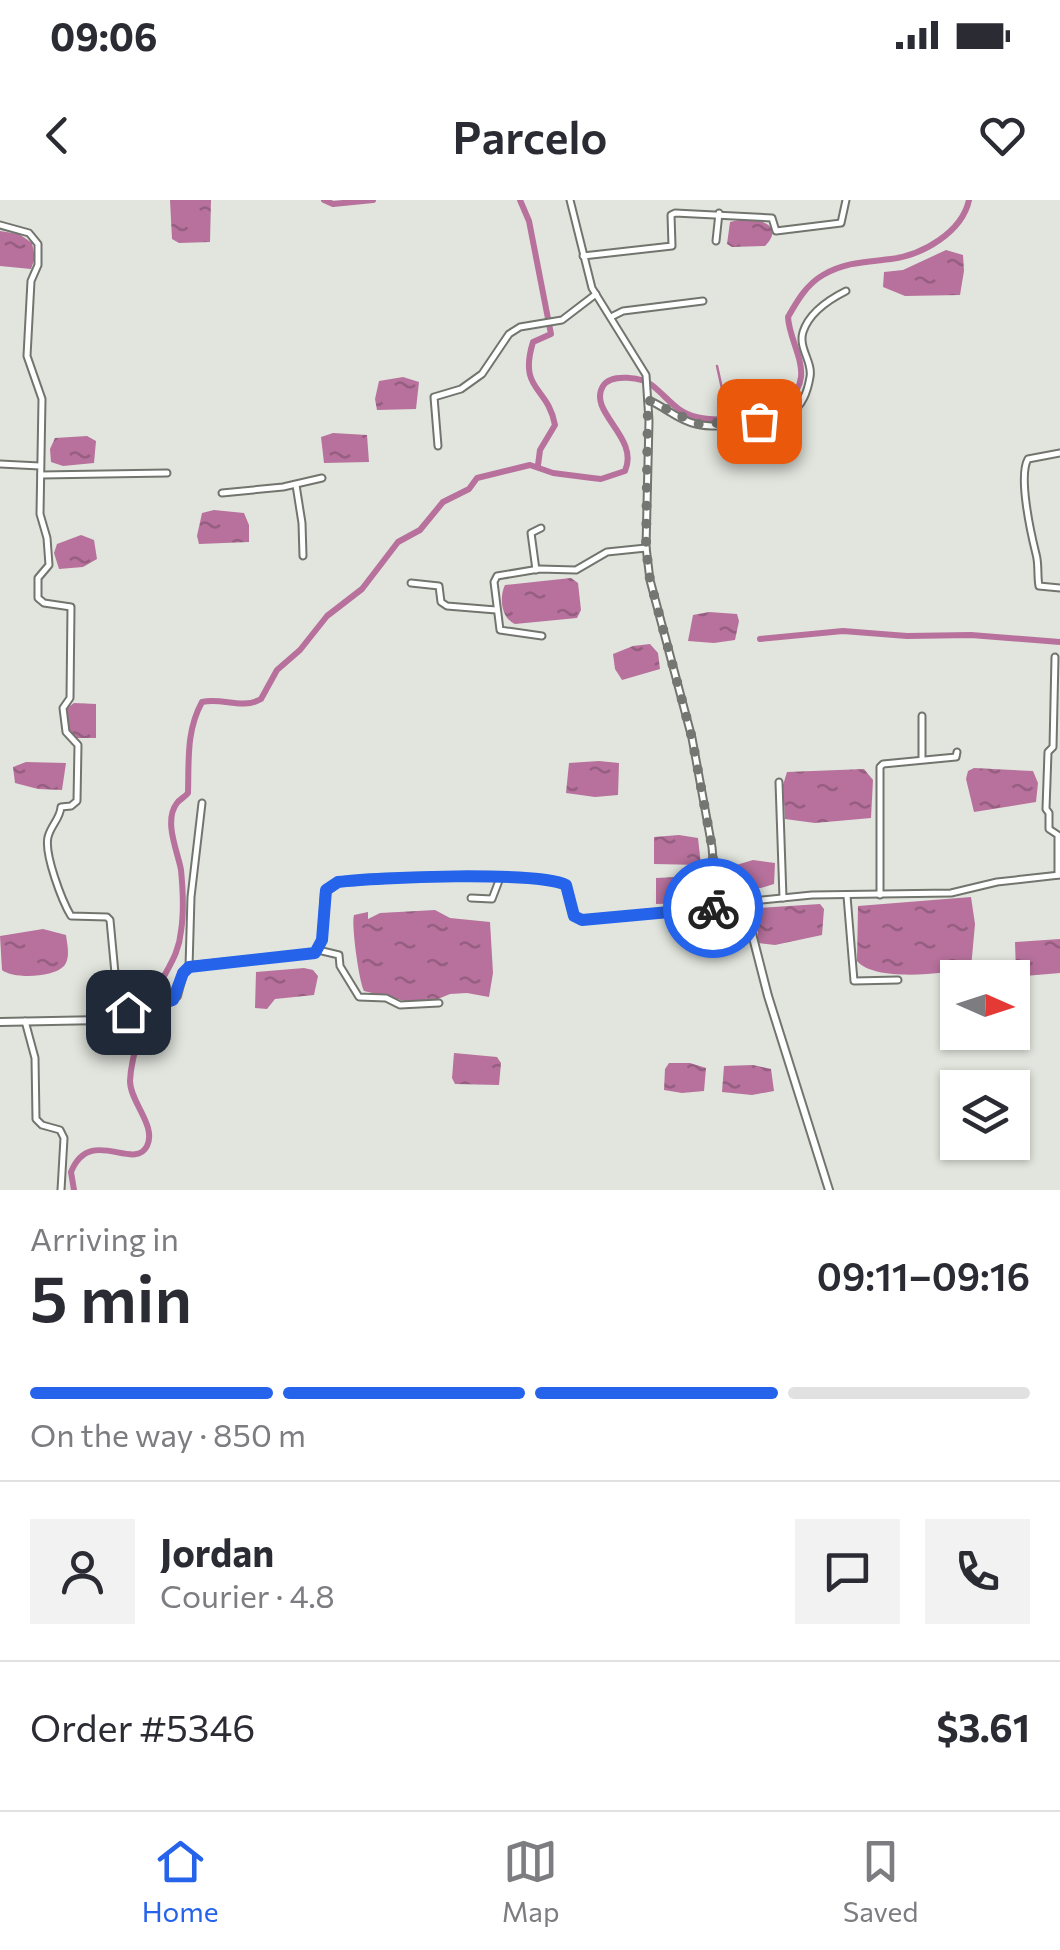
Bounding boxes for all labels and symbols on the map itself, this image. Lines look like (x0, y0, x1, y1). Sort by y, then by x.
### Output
pin (717, 379, 802, 464)
courier (663, 858, 763, 958)
north arrow (940, 960, 1030, 1050)
pin (86, 970, 171, 1055)

